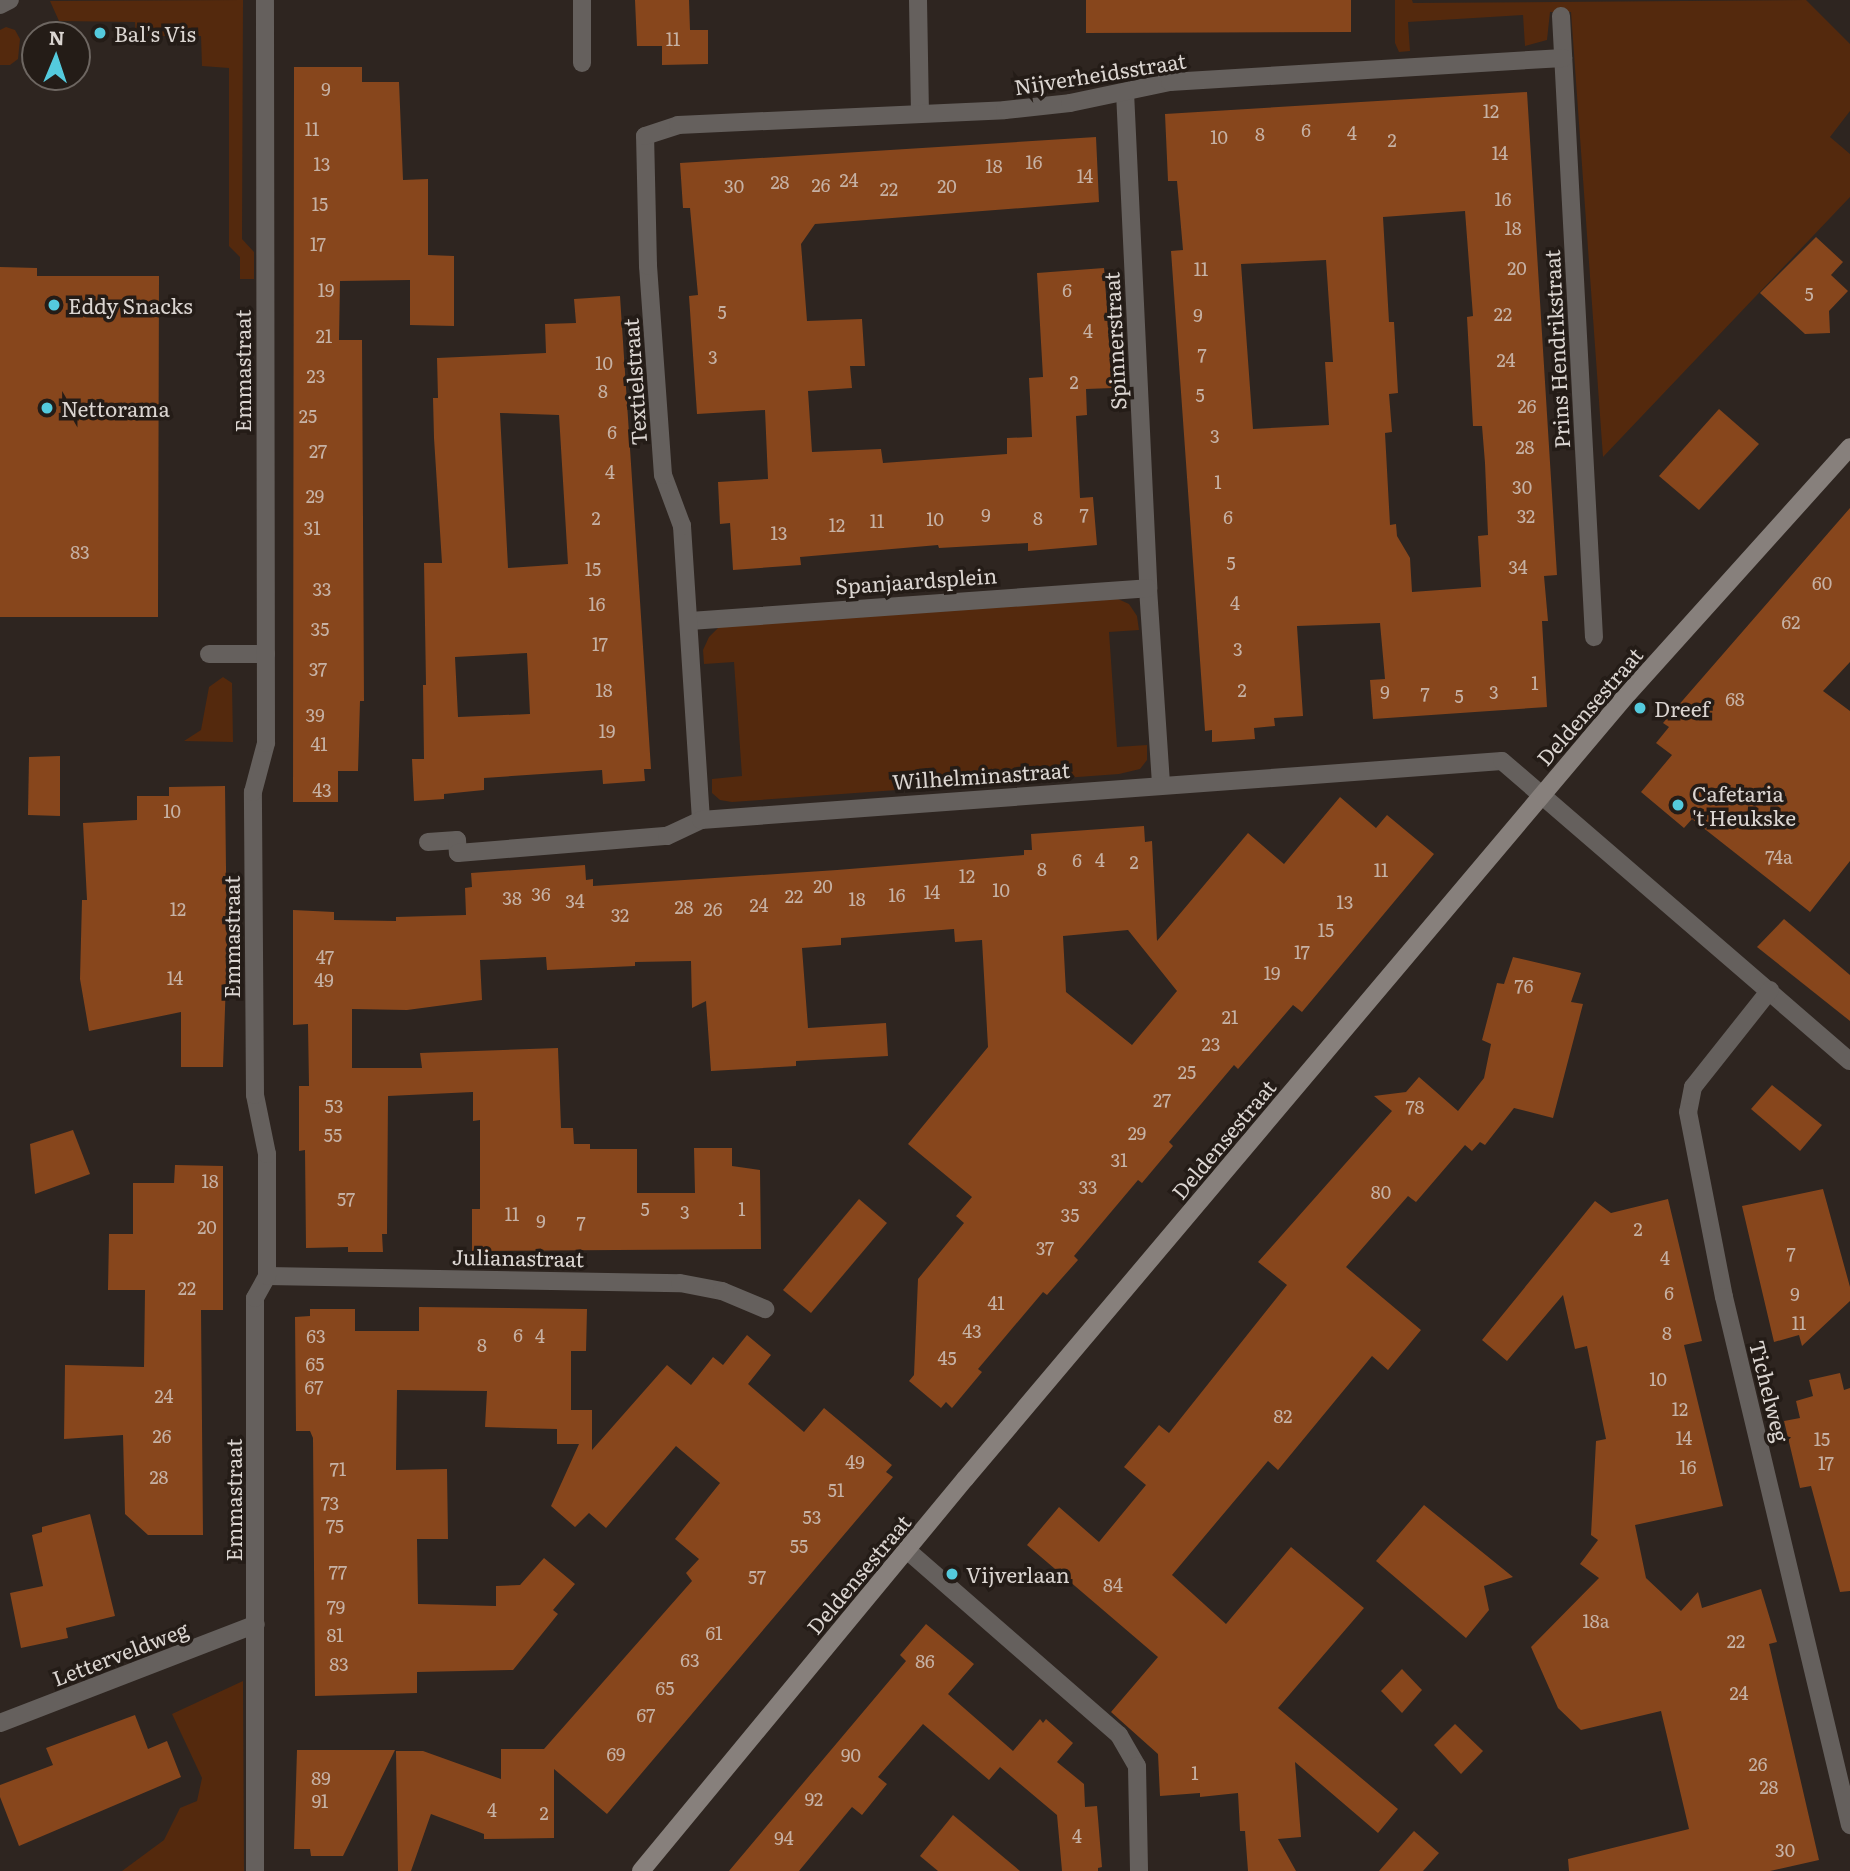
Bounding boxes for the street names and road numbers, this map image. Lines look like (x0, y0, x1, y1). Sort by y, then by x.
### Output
street label: Nijverheidsstraat (1012, 47, 1188, 99)
street label: Prins Hendrikstraat (1538, 249, 1574, 449)
street label: Spinnerstraat (1098, 271, 1130, 411)
street label: Emmastraat (229, 310, 255, 432)
street label: Textielstraat (617, 318, 651, 446)
street label: Spanjaardsplein (834, 562, 998, 598)
street label: Deldensestraat (1531, 642, 1647, 770)
street label: Wilhelminastraat (891, 756, 1071, 794)
street label: Emmastraat (218, 876, 244, 998)
street label: Deldensestraat (1166, 1074, 1280, 1204)
street label: Julianastraat (452, 1243, 584, 1271)
street label: Tichelweg (1745, 1337, 1795, 1445)
street label: Emmastraat (220, 1439, 246, 1561)
street label: Deldensestraat (801, 1509, 915, 1639)
street label: Letterveldweg (48, 1615, 192, 1691)

